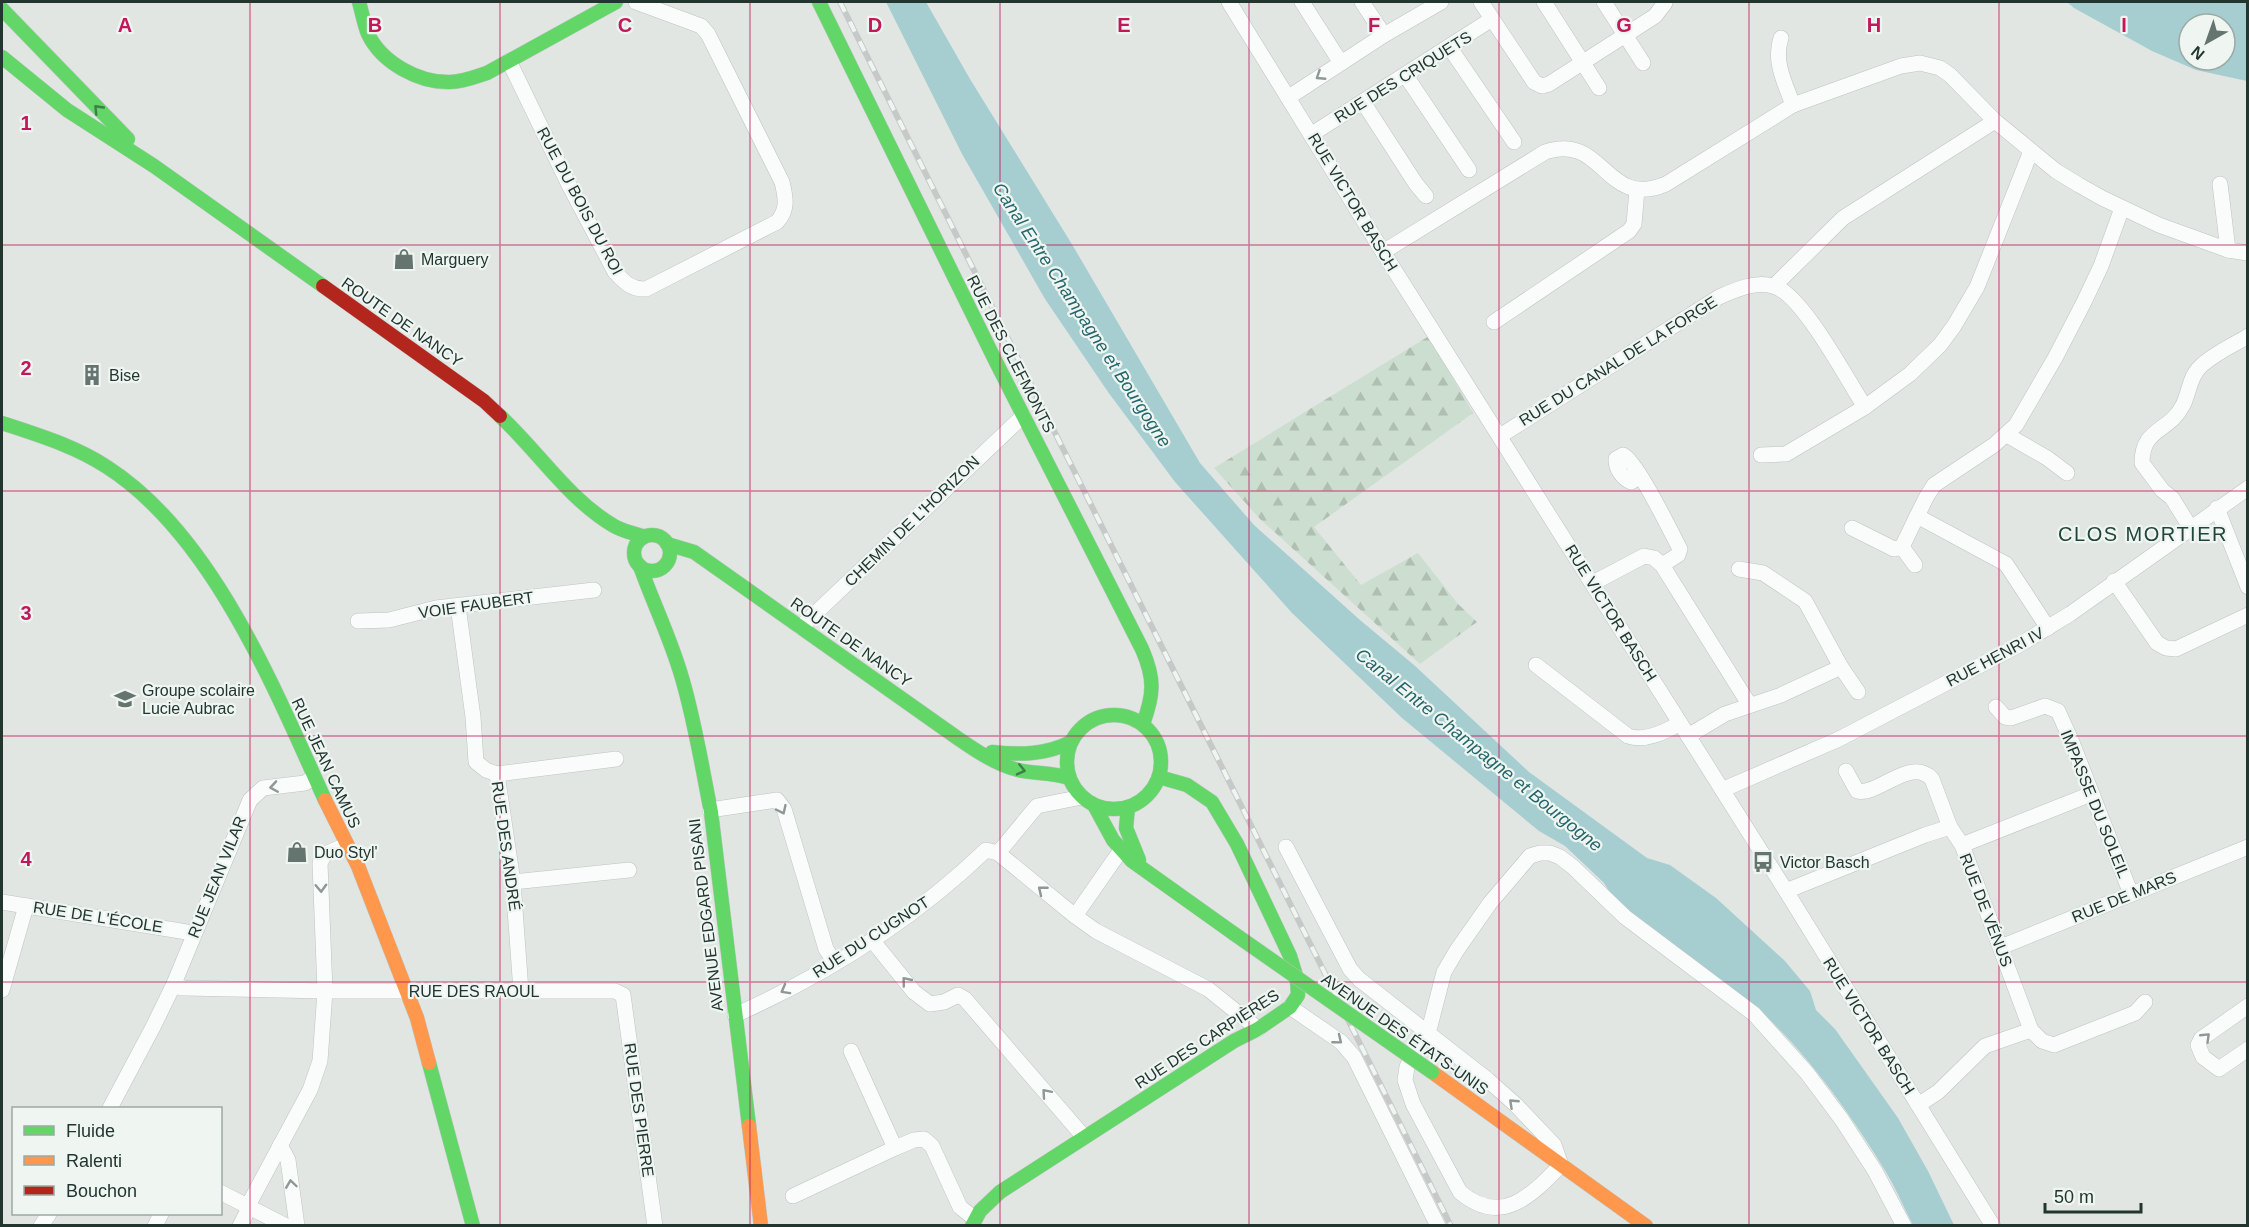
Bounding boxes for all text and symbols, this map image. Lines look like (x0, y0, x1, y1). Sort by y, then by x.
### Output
north arrow (2177, 12, 2237, 72)
text: A (118, 14, 132, 36)
text: B (368, 14, 382, 36)
text: C (618, 14, 632, 36)
text: D (868, 14, 882, 36)
text: E (1117, 14, 1131, 36)
text: F (1368, 14, 1380, 36)
text: G (1616, 14, 1632, 36)
text: H (1867, 14, 1881, 36)
text: I (2121, 14, 2127, 36)
street label: RUE DES CRIQUETS (1331, 28, 1475, 126)
text: N (2188, 43, 2208, 63)
one-way arrow (1316, 69, 1326, 81)
one-way arrow (94, 105, 105, 115)
text: 1 (20, 112, 32, 134)
street label: RUE DU BOIS DU ROI (534, 124, 626, 278)
street label: RUE VICTOR BASCH (1305, 130, 1401, 274)
water label: Canal Entre Champagne et Bourgogne (989, 179, 1175, 451)
shop icon: Marguery (392, 247, 416, 271)
place label: Marguery (421, 251, 489, 268)
street label: RUE DES CLEFMONTS (964, 273, 1058, 435)
street label: ROUTE DE NANCY (339, 274, 466, 370)
street label: RUE DU CANAL DE LA FORGE (1516, 293, 1720, 429)
text: 2 (20, 357, 32, 379)
building icon: Bise (80, 363, 104, 387)
place label: Bise (109, 367, 140, 384)
street label: CHEMIN DE L'HORIZON (841, 452, 983, 590)
district label: CLOS MORTIER (2058, 523, 2228, 545)
street label: RUE VICTOR BASCH (1562, 542, 1660, 684)
street label: VOIE FAUBERT (417, 588, 535, 622)
street label: ROUTE DE NANCY (788, 594, 915, 690)
text: 3 (20, 602, 32, 624)
street label: RUE HENRI IV (1944, 624, 2047, 690)
water label: Canal Entre Champagne et Bourgogne (1352, 644, 1606, 856)
place label: Groupe scolaire Lucie Aubrac (142, 682, 255, 717)
school or university icon: Groupe scolaire Lucie Aubrac (113, 687, 137, 711)
street label: RUE JEAN CAMUS (288, 695, 364, 831)
street label: IMPASSE DU SOLEIL (2058, 728, 2133, 881)
one-way arrow (1016, 762, 1026, 775)
one-way arrow (269, 780, 278, 792)
street label: RUE DES ANDRÉ (488, 780, 525, 912)
one-way arrow (775, 804, 787, 815)
street label: RUE JEAN VILAR (185, 814, 249, 940)
street label: AVENUE EDGARD PISANI (686, 817, 726, 1013)
shop icon: Duo Styl' (285, 840, 309, 864)
place label: Duo Styl' (314, 844, 378, 861)
text: 4 (20, 848, 32, 870)
bus stop icon: Victor Basch (1751, 850, 1775, 874)
street label: RUE DE VÉNUS (1957, 851, 2016, 969)
place label: Victor Basch (1780, 854, 1870, 871)
street label: RUE DE MARS (2069, 868, 2179, 926)
one-way arrow (314, 883, 327, 892)
one-way arrow (1038, 887, 1049, 898)
street label: RUE DU CUGNOT (810, 893, 932, 981)
street label: RUE DE L'ÉCOLE (32, 897, 164, 936)
street label: RUE VICTOR BASCH (1820, 955, 1918, 1097)
street label: AVENUE DES ÉTATS-UNIS (1319, 969, 1492, 1098)
one-way arrow (902, 977, 913, 988)
street label: RUE DES RAOUL (409, 983, 539, 1000)
one-way arrow (781, 983, 792, 994)
street label: RUE DES CARPIÈRES (1131, 985, 1282, 1092)
one-way arrow (1331, 1033, 1342, 1044)
one-way arrow (2200, 1033, 2210, 1044)
street label: RUE DES PIERRE (621, 1042, 657, 1178)
one-way arrow (1042, 1089, 1053, 1100)
one-way arrow (1510, 1099, 1520, 1110)
legend (12, 1107, 222, 1215)
text: Fluide (66, 1121, 115, 1141)
text: Ralenti (66, 1151, 122, 1171)
scale bar (2045, 1176, 2141, 1214)
one-way arrow (286, 1180, 298, 1189)
text: Bouchon (66, 1181, 137, 1201)
text: 50 m (2054, 1187, 2094, 1207)

